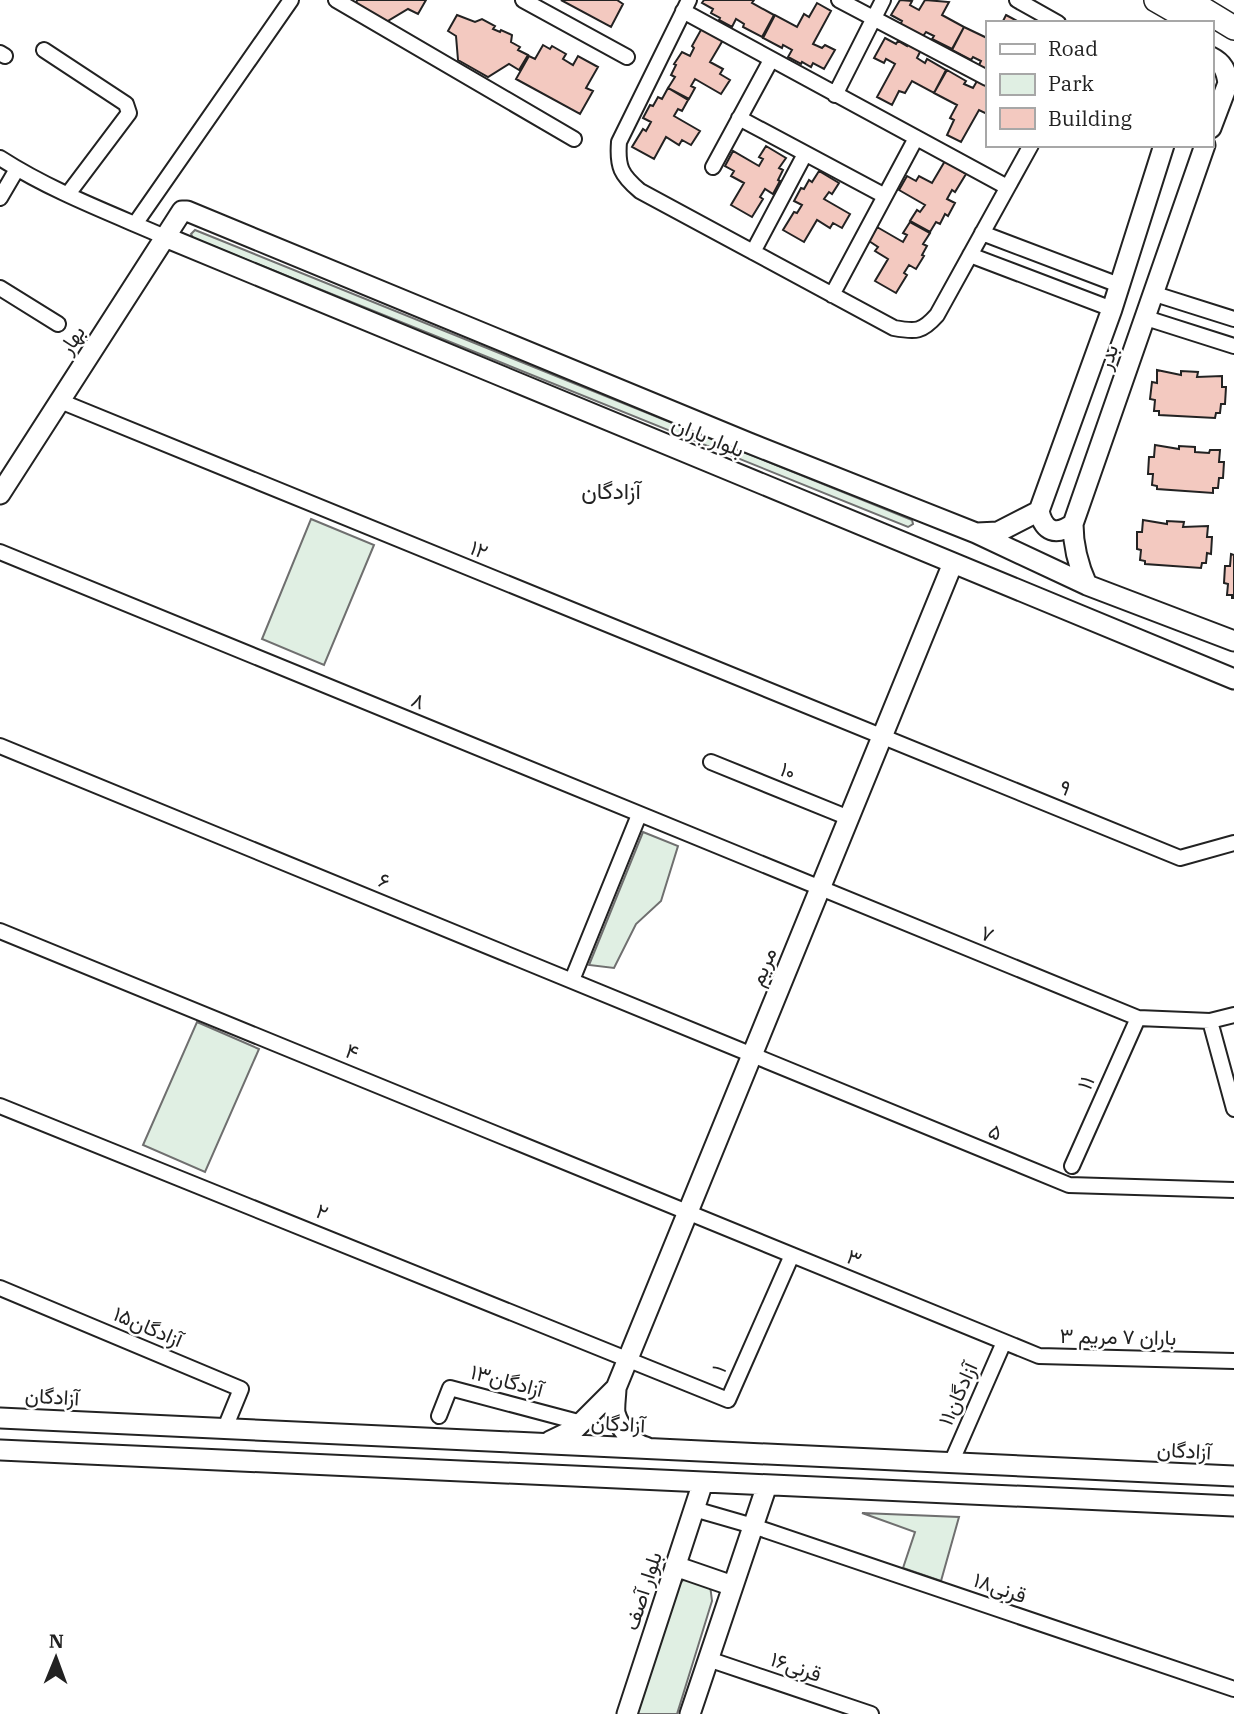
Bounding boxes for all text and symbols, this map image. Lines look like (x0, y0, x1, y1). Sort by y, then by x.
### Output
legend (986, 21, 1213, 147)
text: Road (1048, 34, 1098, 62)
text: Park (1048, 69, 1095, 97)
text: Building (1048, 104, 1133, 132)
street label: بهار (51, 320, 91, 360)
street label: بدر (1089, 341, 1124, 374)
street label: بلوار باران (668, 409, 749, 463)
district label: آزادگان (581, 475, 642, 506)
street label: ۱۲ (466, 533, 493, 565)
street label: ۸ (407, 685, 429, 715)
street label: ۱۰ (776, 754, 801, 786)
street label: ۹ (1055, 772, 1075, 802)
street label: ۶ (374, 865, 394, 895)
street label: ۷ (976, 918, 998, 948)
street label: مریم (742, 943, 783, 990)
street label: ۴ (342, 1036, 363, 1066)
street label: ۱۱ (1070, 1071, 1100, 1094)
street label: ۵ (984, 1116, 1006, 1146)
street label: ۲ (312, 1196, 333, 1226)
street label: ۳ (843, 1241, 866, 1273)
street label: آزادگان۱۵ (109, 1299, 189, 1354)
street label: باران ۷ مریم ۳ (1059, 1321, 1177, 1352)
street label: آزادگان۱۱ (931, 1356, 984, 1430)
street label: آزادگان۱۳ (468, 1357, 549, 1404)
street label: ۱ (704, 1360, 732, 1377)
street label: آزادگان (24, 1381, 82, 1412)
street label: آزادگان (590, 1408, 648, 1439)
street label: آزادگان (1156, 1435, 1214, 1466)
street label: بلوار آصف (616, 1548, 668, 1634)
street label: قرنی۱۸ (970, 1565, 1031, 1609)
north arrow (21, 1623, 91, 1693)
text: N (49, 1629, 64, 1653)
street label: قرنی۱۶ (767, 1644, 826, 1688)

